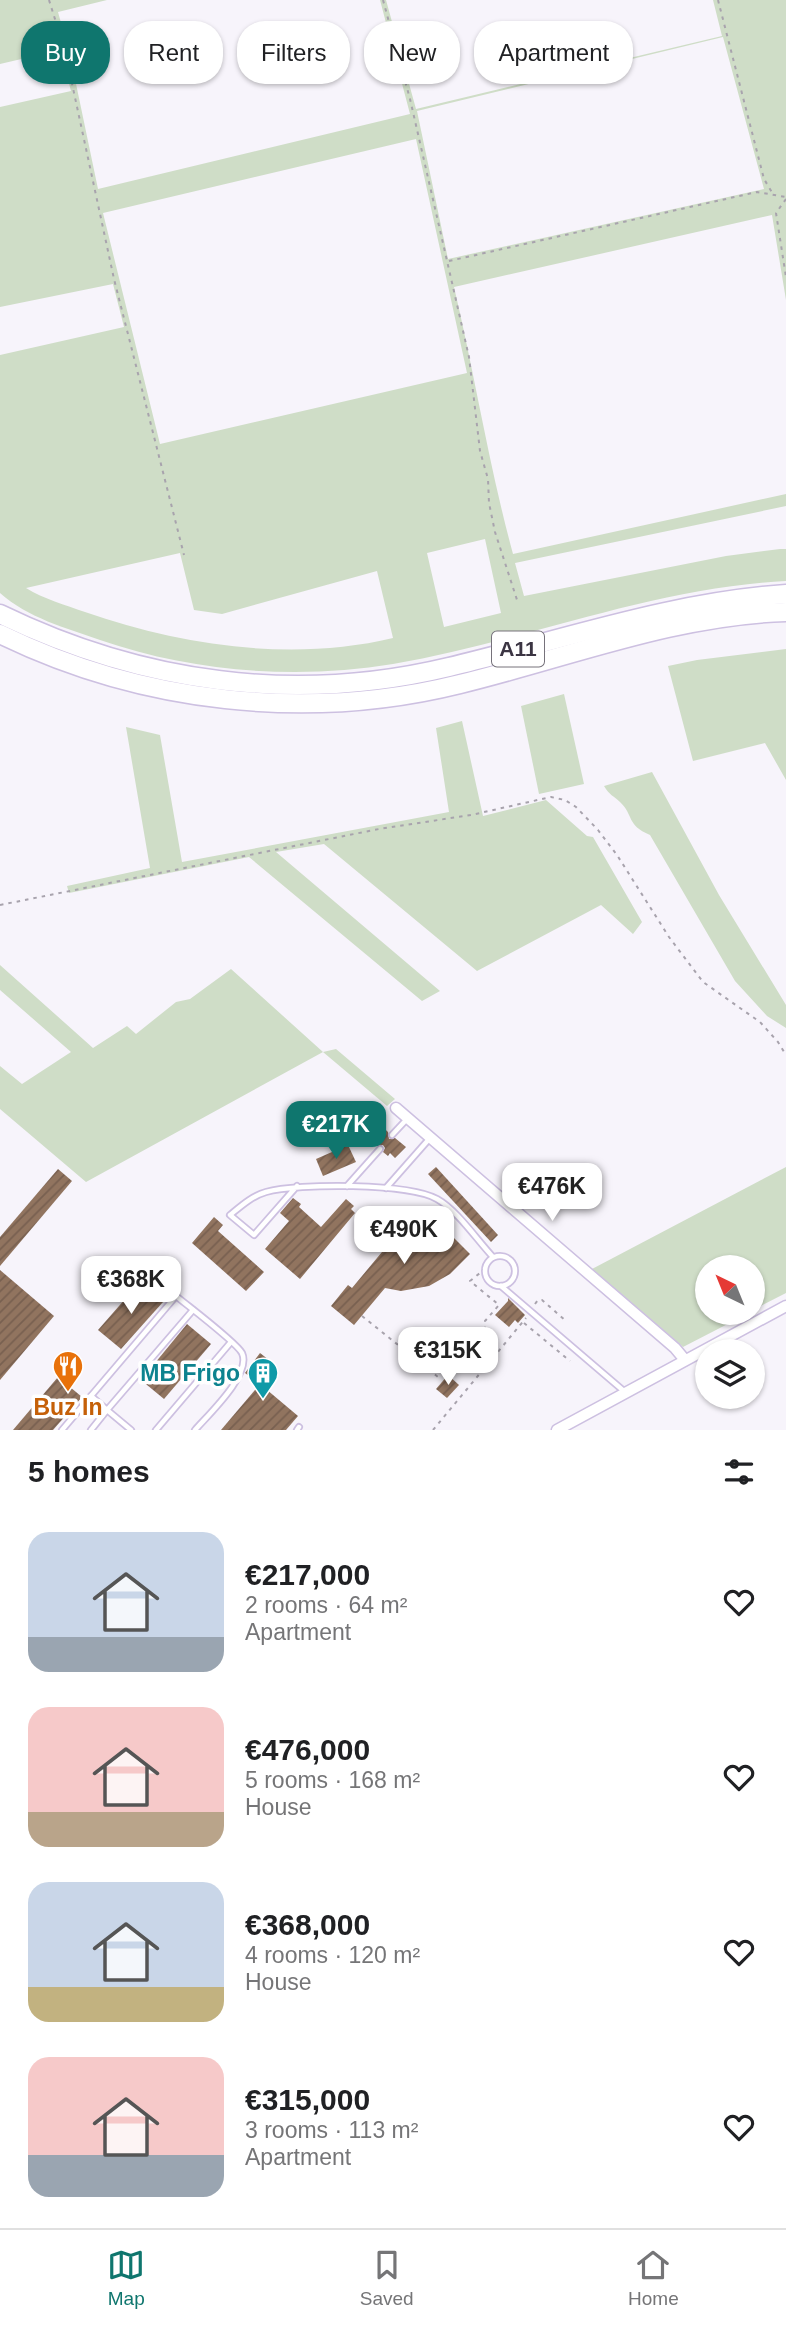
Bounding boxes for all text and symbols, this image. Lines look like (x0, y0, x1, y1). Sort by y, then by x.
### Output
chip: Buy (21, 21, 110, 84)
chip: Rent (124, 21, 223, 84)
chip: Filters (237, 21, 350, 84)
chip: New (364, 21, 460, 84)
chip: Apartment (474, 21, 633, 84)
road number: A11 (492, 632, 544, 666)
pin: €217K (287, 1102, 385, 1161)
text: €217K (302, 1111, 370, 1137)
pin: €476K (503, 1164, 601, 1223)
text: €476K (518, 1173, 586, 1199)
pin: €490K (355, 1206, 453, 1266)
text: €490K (370, 1216, 438, 1242)
north arrow (695, 1255, 765, 1325)
map controls (695, 1255, 765, 1409)
pin: €368K (82, 1256, 180, 1316)
text: €368K (97, 1266, 165, 1292)
pin: €315K (399, 1328, 497, 1387)
text: €315K (414, 1337, 482, 1363)
button: layers (695, 1339, 765, 1409)
restaurant icon: Buz In (51, 1349, 85, 1393)
building icon: MB Frigo (246, 1356, 280, 1400)
place label: MB Frigo (140, 1360, 240, 1386)
place label: Buz In (34, 1394, 103, 1420)
icon: filters (720, 1453, 758, 1491)
text: 5 homes (28, 1455, 150, 1488)
text: €217,000 (245, 1558, 370, 1591)
icon: home (84, 1560, 168, 1644)
icon: heart (720, 1583, 758, 1621)
text: 2 rooms · 64 m² (245, 1592, 407, 1618)
text: Apartment (245, 1619, 351, 1645)
text: €476,000 (245, 1733, 370, 1766)
icon: home (84, 1735, 168, 1819)
icon: heart (720, 1758, 758, 1796)
text: 5 rooms · 168 m² (245, 1767, 420, 1793)
text: House (245, 1794, 311, 1820)
text: €368,000 (245, 1908, 370, 1941)
icon: home (84, 1910, 168, 1994)
icon: heart (720, 1933, 758, 1971)
text: 4 rooms · 120 m² (245, 1942, 420, 1968)
text: House (245, 1969, 311, 1995)
text: €315,000 (245, 2083, 370, 2116)
icon: home (84, 2085, 168, 2169)
icon: heart (720, 2108, 758, 2146)
text: 3 rooms · 113 m² (245, 2117, 418, 2143)
text: Apartment (245, 2144, 351, 2170)
tab: Map (107, 2246, 145, 2310)
tab: Saved (360, 2246, 414, 2310)
tab: Home (628, 2246, 679, 2310)

